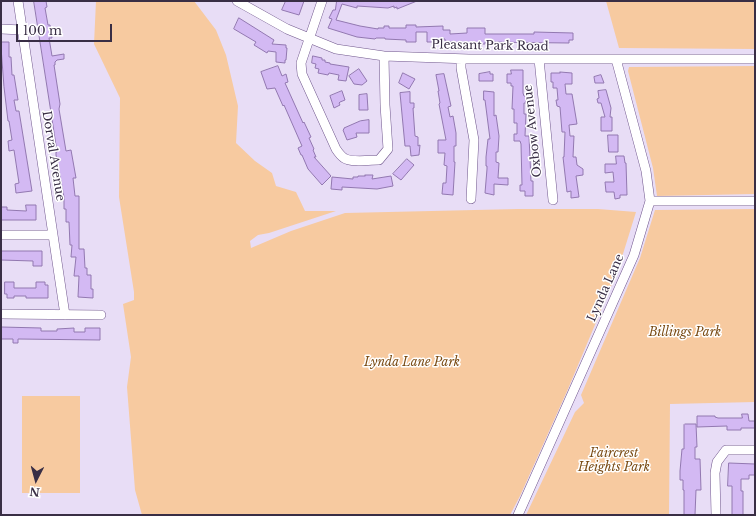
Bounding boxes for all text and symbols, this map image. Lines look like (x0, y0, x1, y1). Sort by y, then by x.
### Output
scale bar (18, 16, 114, 42)
text: 100 m (23, 23, 62, 38)
street label: Pleasant Park Road (431, 38, 549, 54)
street label: Oxbow Avenue (521, 84, 545, 178)
street label: Dorval Avenue (39, 110, 67, 202)
street label: Lynda Lane (585, 252, 627, 324)
park label: Billings Park (649, 326, 721, 340)
park label: Lynda Lane Park (364, 356, 460, 370)
park label: Faircrest Heights Park (578, 447, 650, 475)
north arrow (16, 460, 56, 500)
text: N (29, 484, 41, 499)

